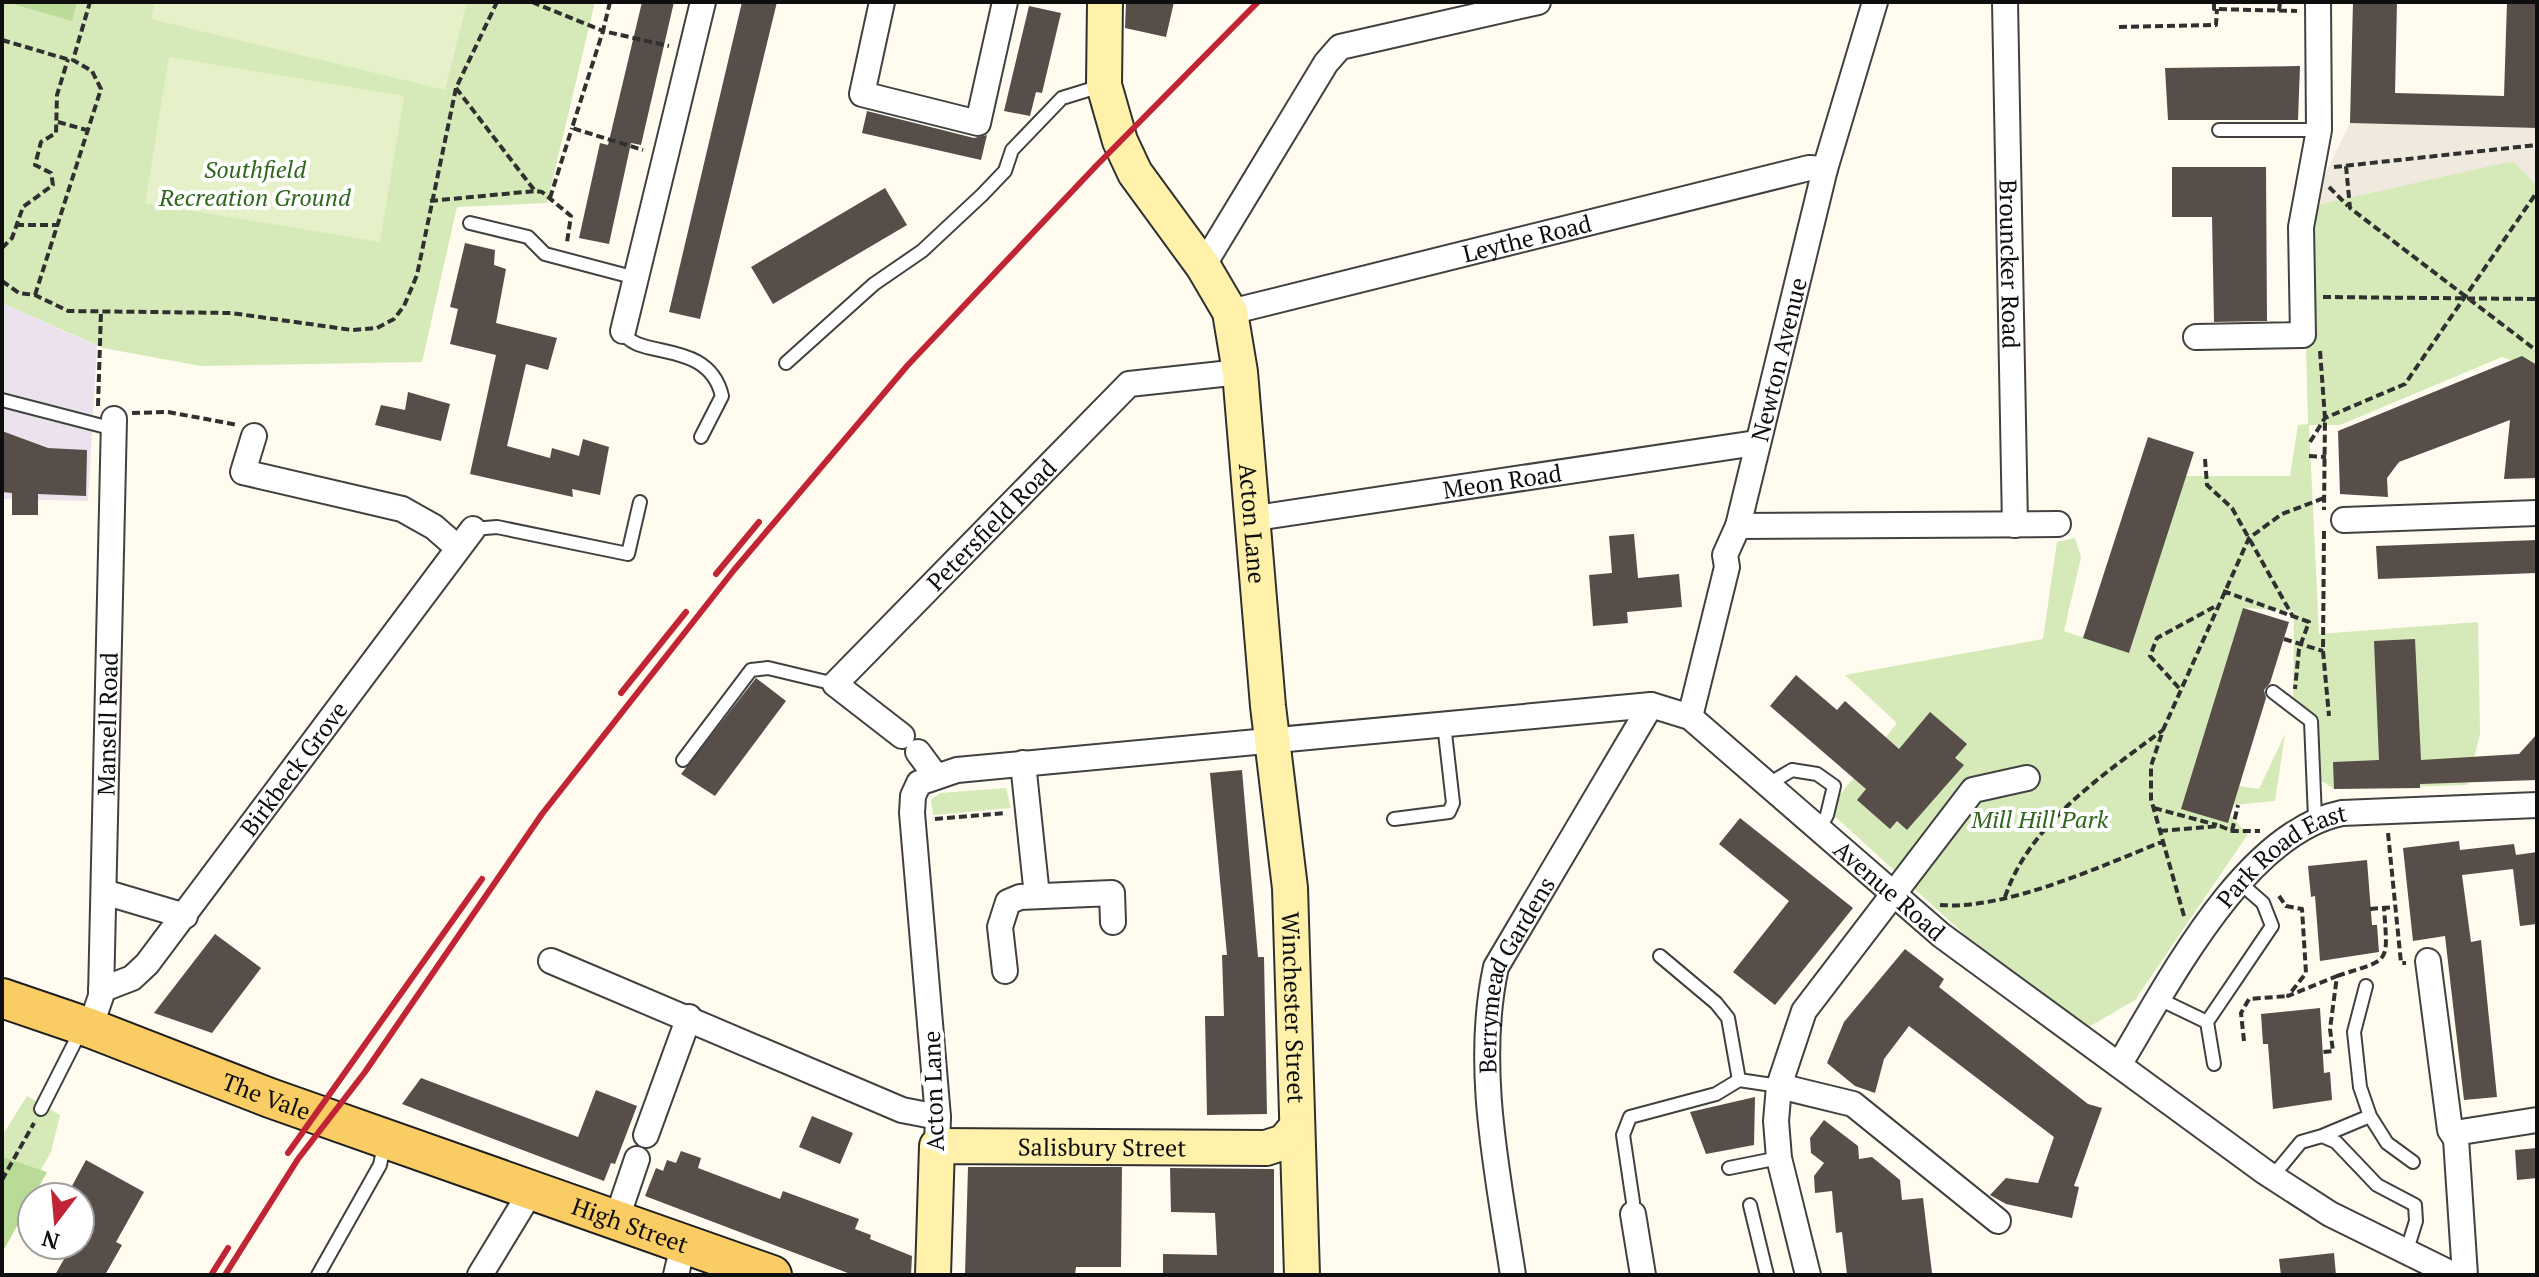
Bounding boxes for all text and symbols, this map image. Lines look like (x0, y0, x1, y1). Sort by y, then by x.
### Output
park label: Southfield Recreation Ground (158, 153, 352, 213)
street label: Brouncker Road (1992, 179, 2028, 349)
street label: Leythe Road (1459, 207, 1595, 270)
street label: Newton Avenue (1743, 274, 1814, 445)
street label: Petersfield Road (919, 452, 1063, 597)
street label: Meon Road (1441, 456, 1564, 506)
street label: Acton Lane (1232, 462, 1274, 585)
street label: Mansell Road (90, 652, 125, 796)
street label: Birkbeck Grove (233, 695, 354, 842)
street label: Park Road East (2209, 796, 2350, 914)
park label: Mill Hill Park (1971, 803, 2109, 835)
street label: Avenue Road (1827, 833, 1952, 948)
street label: Berrymead Gardens (1471, 871, 1562, 1074)
street label: Winchester Street (1275, 911, 1313, 1104)
street label: Acton Lane (915, 1030, 951, 1152)
street label: The Vale (217, 1065, 315, 1127)
street label: Salisbury Street (1018, 1130, 1186, 1164)
north arrow (16, 1181, 96, 1261)
street label: High Street (568, 1190, 693, 1260)
text: N (38, 1224, 62, 1257)

